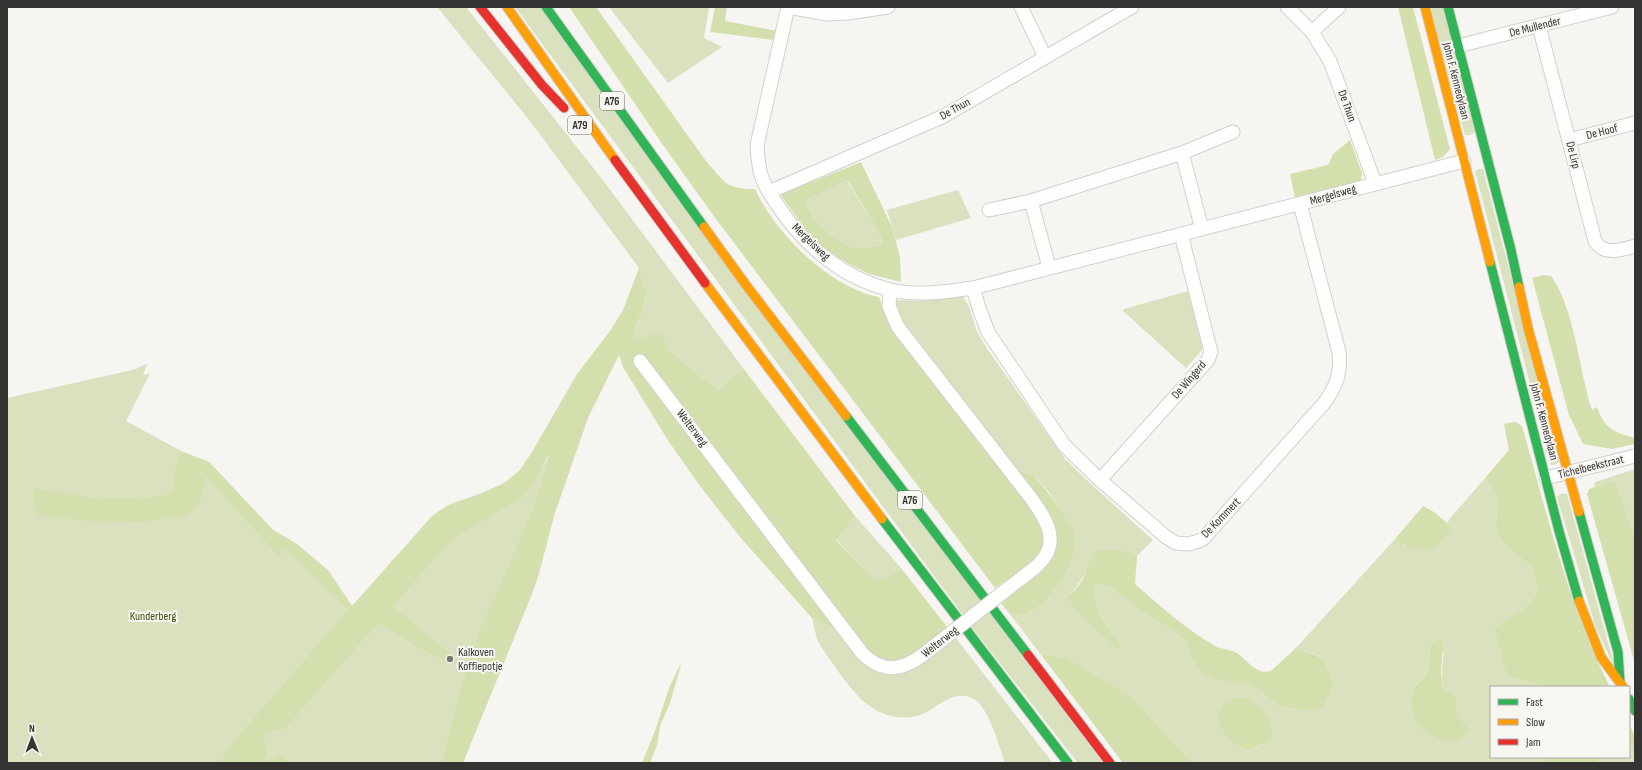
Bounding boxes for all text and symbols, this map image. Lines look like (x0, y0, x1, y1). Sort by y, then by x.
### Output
street label: De Mullender (1508, 13, 1563, 41)
street label: John F. Kennedylaan (1439, 40, 1473, 121)
street label: De Thun (1334, 88, 1360, 124)
road number: A76 (600, 92, 624, 110)
street label: De Thun (937, 95, 973, 123)
road number: A79 (568, 116, 592, 134)
street label: De Hoof (1585, 121, 1620, 143)
street label: De Lirp (1562, 140, 1584, 170)
street label: Mergelsweg (1308, 181, 1358, 209)
street label: Mergelsweg (789, 220, 833, 264)
street label: De Wingerd (1168, 358, 1210, 402)
street label: John F. Kennedylaan (1526, 381, 1561, 462)
street label: Welterweg (673, 406, 711, 450)
street label: Tichelbeekstraat (1557, 452, 1626, 482)
road number: A76 (898, 491, 922, 509)
street label: De Kommert (1198, 494, 1244, 541)
park label: Kunderberg (130, 609, 176, 624)
street label: Welterweg (918, 623, 962, 661)
place label: Kalkoven Koffiepotje (458, 645, 503, 674)
marker: Kalkoven Koffiepotje (445, 654, 455, 664)
legend (1490, 686, 1630, 758)
text: Fast (1526, 695, 1543, 710)
text: Slow (1526, 715, 1545, 730)
north arrow (12, 718, 52, 758)
text: N (29, 722, 35, 735)
text: Jam (1525, 735, 1541, 750)

